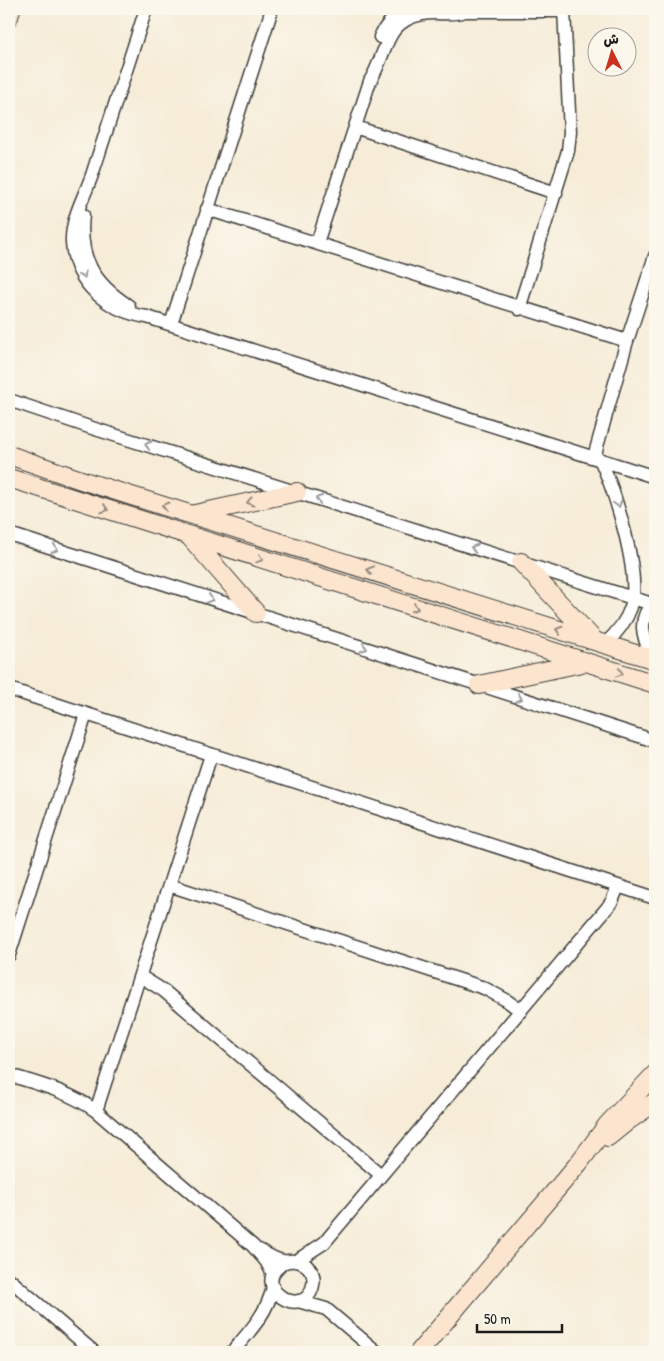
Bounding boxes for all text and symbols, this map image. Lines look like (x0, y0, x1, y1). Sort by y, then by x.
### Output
north arrow (586, 28, 636, 78)
text: ش (602, 28, 619, 49)
one-way arrow (77, 270, 87, 279)
one-way arrow (144, 441, 152, 451)
one-way arrow (316, 495, 324, 505)
one-way arrow (245, 497, 254, 507)
one-way arrow (612, 500, 622, 508)
one-way arrow (162, 501, 170, 511)
one-way arrow (100, 504, 109, 514)
one-way arrow (50, 543, 59, 553)
one-way arrow (471, 543, 479, 553)
one-way arrow (255, 553, 264, 563)
one-way arrow (367, 566, 375, 576)
one-way arrow (205, 593, 213, 603)
one-way arrow (410, 602, 419, 612)
one-way arrow (555, 625, 563, 635)
one-way arrow (360, 643, 368, 653)
one-way arrow (615, 667, 623, 677)
one-way arrow (515, 692, 523, 702)
scale bar (477, 1301, 562, 1333)
text: 50 m (484, 1308, 511, 1329)

